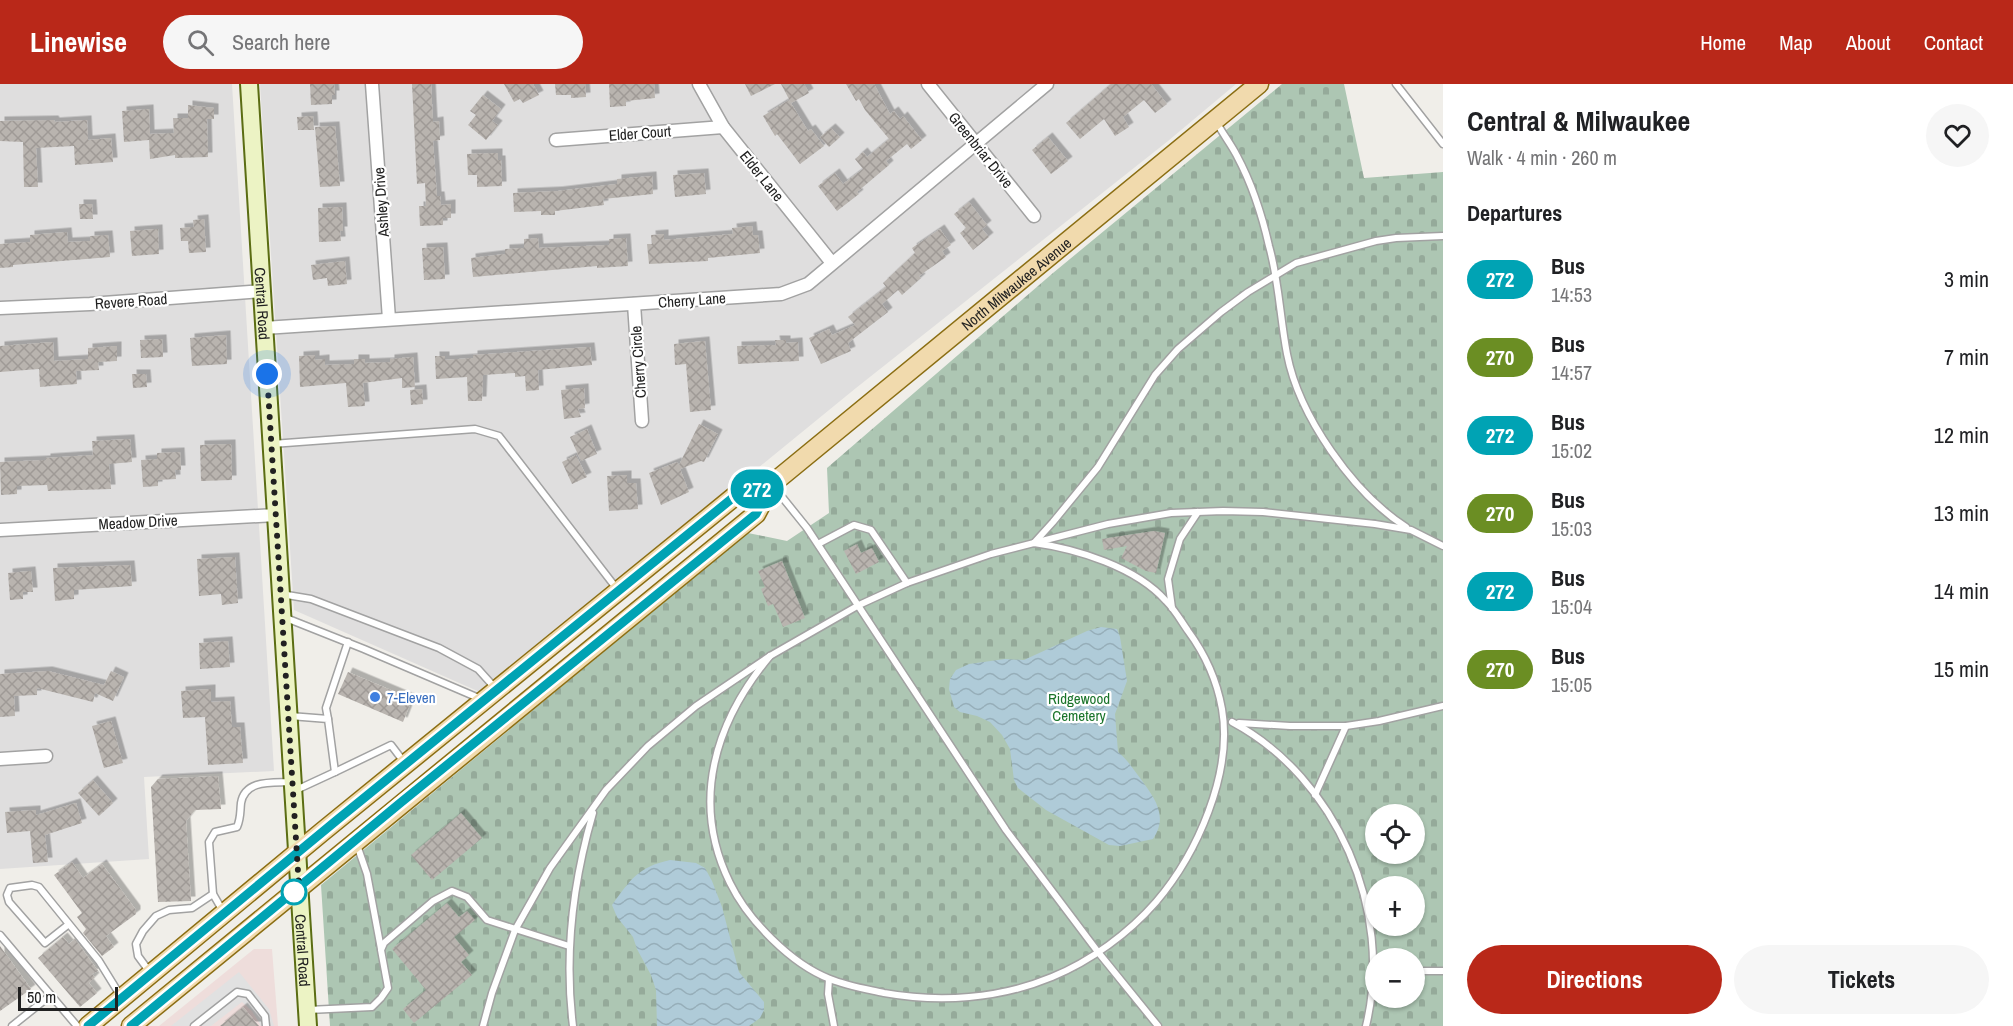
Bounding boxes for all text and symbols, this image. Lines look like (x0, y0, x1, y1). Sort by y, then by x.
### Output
search box (163, 15, 583, 69)
text: Linewise (30, 23, 127, 61)
icon: search (184, 26, 217, 59)
text: Search here (232, 27, 330, 57)
text: Home (1700, 28, 1746, 57)
text: Map (1779, 28, 1813, 57)
text: About (1846, 28, 1891, 57)
text: Contact (1924, 28, 1983, 57)
text: Central & Milwaukee (1467, 102, 1690, 140)
button: heart (1926, 104, 1989, 167)
street label: Greenbriar Drive (944, 108, 1018, 193)
street label: Elder Court (608, 120, 672, 146)
text: Walk · 4 min · 260 m (1467, 144, 1617, 171)
street label: Elder Lane (735, 146, 789, 206)
street label: Ashley Drive (368, 166, 394, 239)
text: Departures (1467, 198, 1562, 228)
street label: North Milwaukee Avenue (957, 232, 1076, 335)
text: Bus (1551, 251, 1585, 281)
text: 3 min (1944, 264, 1989, 294)
text: 272 (1486, 265, 1514, 294)
street label: Central Road (250, 267, 275, 340)
text: 14:53 (1551, 281, 1592, 308)
street label: Cherry Lane (658, 287, 727, 313)
street label: Revere Road (94, 288, 168, 314)
street label: Cherry Circle (625, 325, 651, 399)
text: Bus (1551, 329, 1585, 359)
text: 7 min (1944, 342, 1989, 372)
text: 270 (1486, 343, 1514, 372)
your location (252, 359, 282, 389)
text: 14:57 (1551, 359, 1592, 386)
text: Bus (1551, 407, 1585, 437)
text: 12 min (1934, 420, 1989, 450)
text: 272 (1486, 421, 1514, 450)
text: 15:02 (1551, 437, 1592, 464)
line badge: 272 (722, 470, 792, 508)
text: 272 (743, 475, 771, 504)
text: Bus (1551, 485, 1585, 515)
text: 13 min (1934, 498, 1989, 528)
text: 270 (1486, 499, 1514, 528)
street label: Meadow Drive (98, 509, 178, 535)
text: 15:03 (1551, 515, 1592, 542)
text: Bus (1551, 563, 1585, 593)
text: 14 min (1934, 576, 1989, 606)
text: 272 (1486, 577, 1514, 606)
text: 15:04 (1551, 593, 1592, 620)
text: Bus (1551, 641, 1585, 671)
text: 15 min (1934, 654, 1989, 684)
text: 270 (1486, 655, 1514, 684)
text: 15:05 (1551, 671, 1592, 698)
place label: 7-Eleven (387, 687, 436, 708)
park label: Ridgewood Cemetery (1048, 688, 1110, 726)
marker: 7-Eleven (368, 690, 382, 704)
map controls (1365, 804, 1425, 1008)
button: locate (1365, 804, 1425, 864)
button: + (1365, 876, 1425, 936)
unlabelled marker (281, 879, 307, 905)
street label: Central Road (291, 913, 316, 987)
button: Directions (1467, 945, 1722, 1014)
button: Tickets (1734, 945, 1989, 1014)
button: − (1365, 948, 1425, 1008)
scale bar (18, 984, 118, 1012)
text: 50 m (27, 986, 56, 1008)

